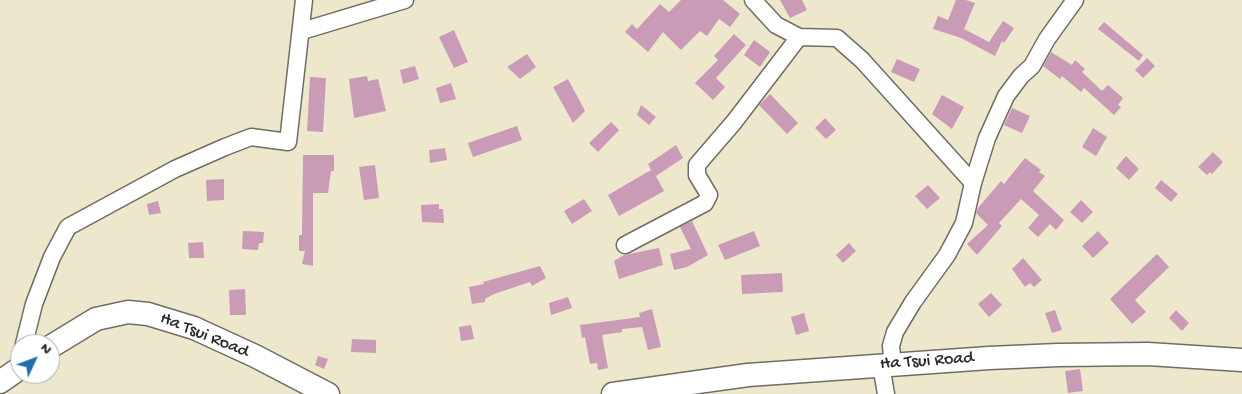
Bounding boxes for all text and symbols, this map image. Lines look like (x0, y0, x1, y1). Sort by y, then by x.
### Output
street label: Ha Tsui Road (156, 308, 252, 364)
north arrow (10, 334, 60, 384)
text: N (36, 340, 55, 358)
street label: Ha Tsui Road (879, 348, 975, 376)

